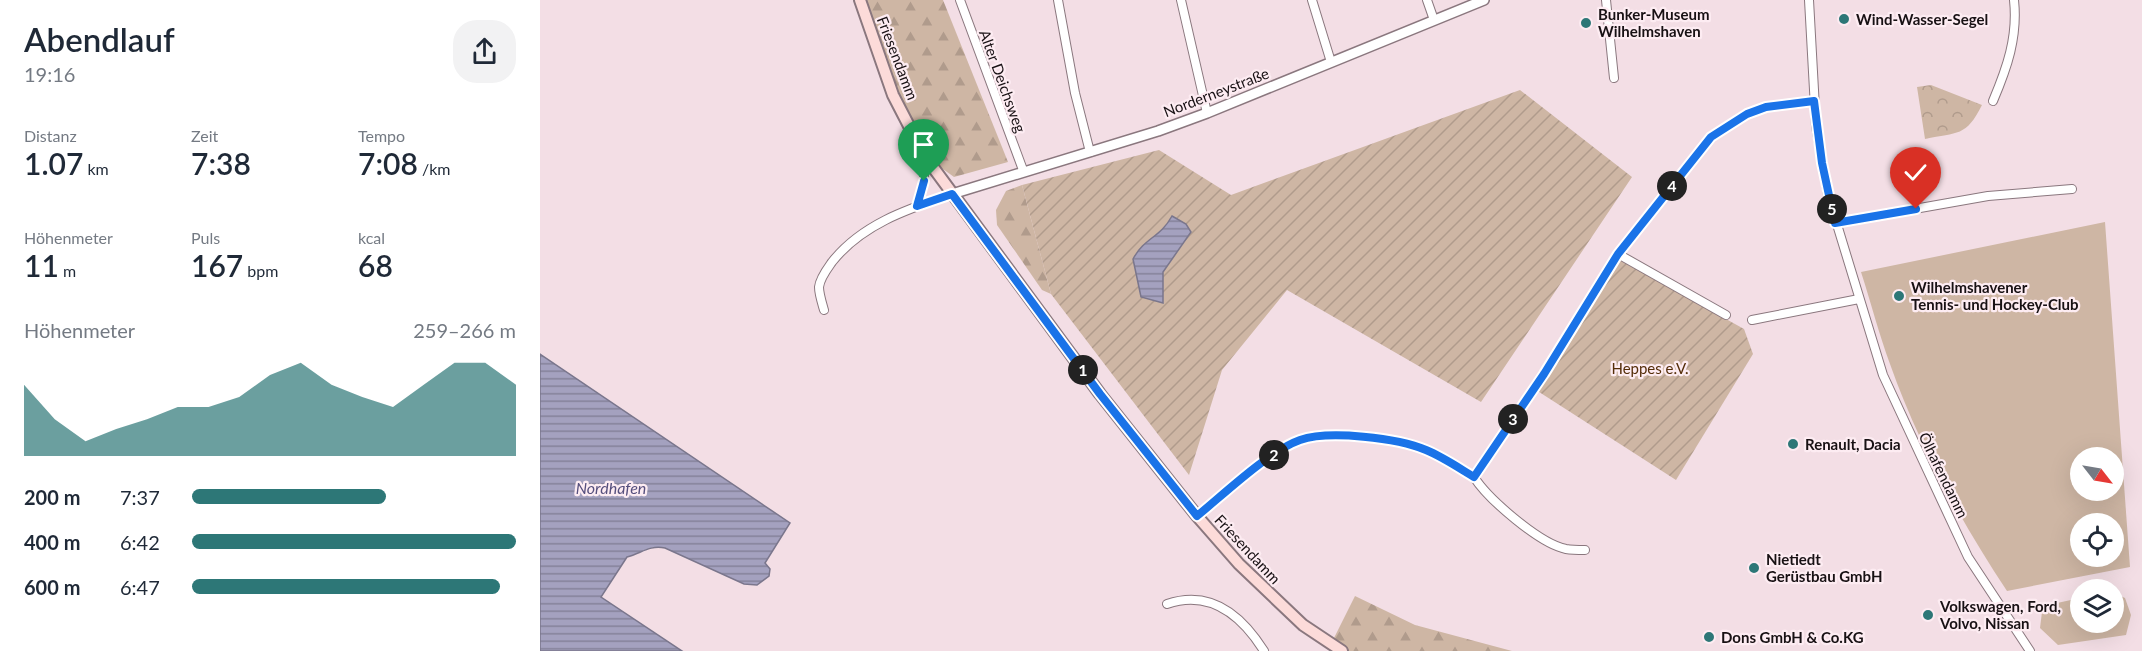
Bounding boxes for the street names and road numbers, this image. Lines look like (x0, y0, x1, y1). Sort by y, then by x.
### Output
street label: Friesendamm (874, 14, 922, 102)
street label: Alter Deichsweg (976, 27, 1030, 135)
street label: Norderneystraße (1161, 64, 1271, 120)
street label: Ölhafendamm (1916, 429, 1972, 521)
street label: Friesendamm (1211, 511, 1285, 587)

